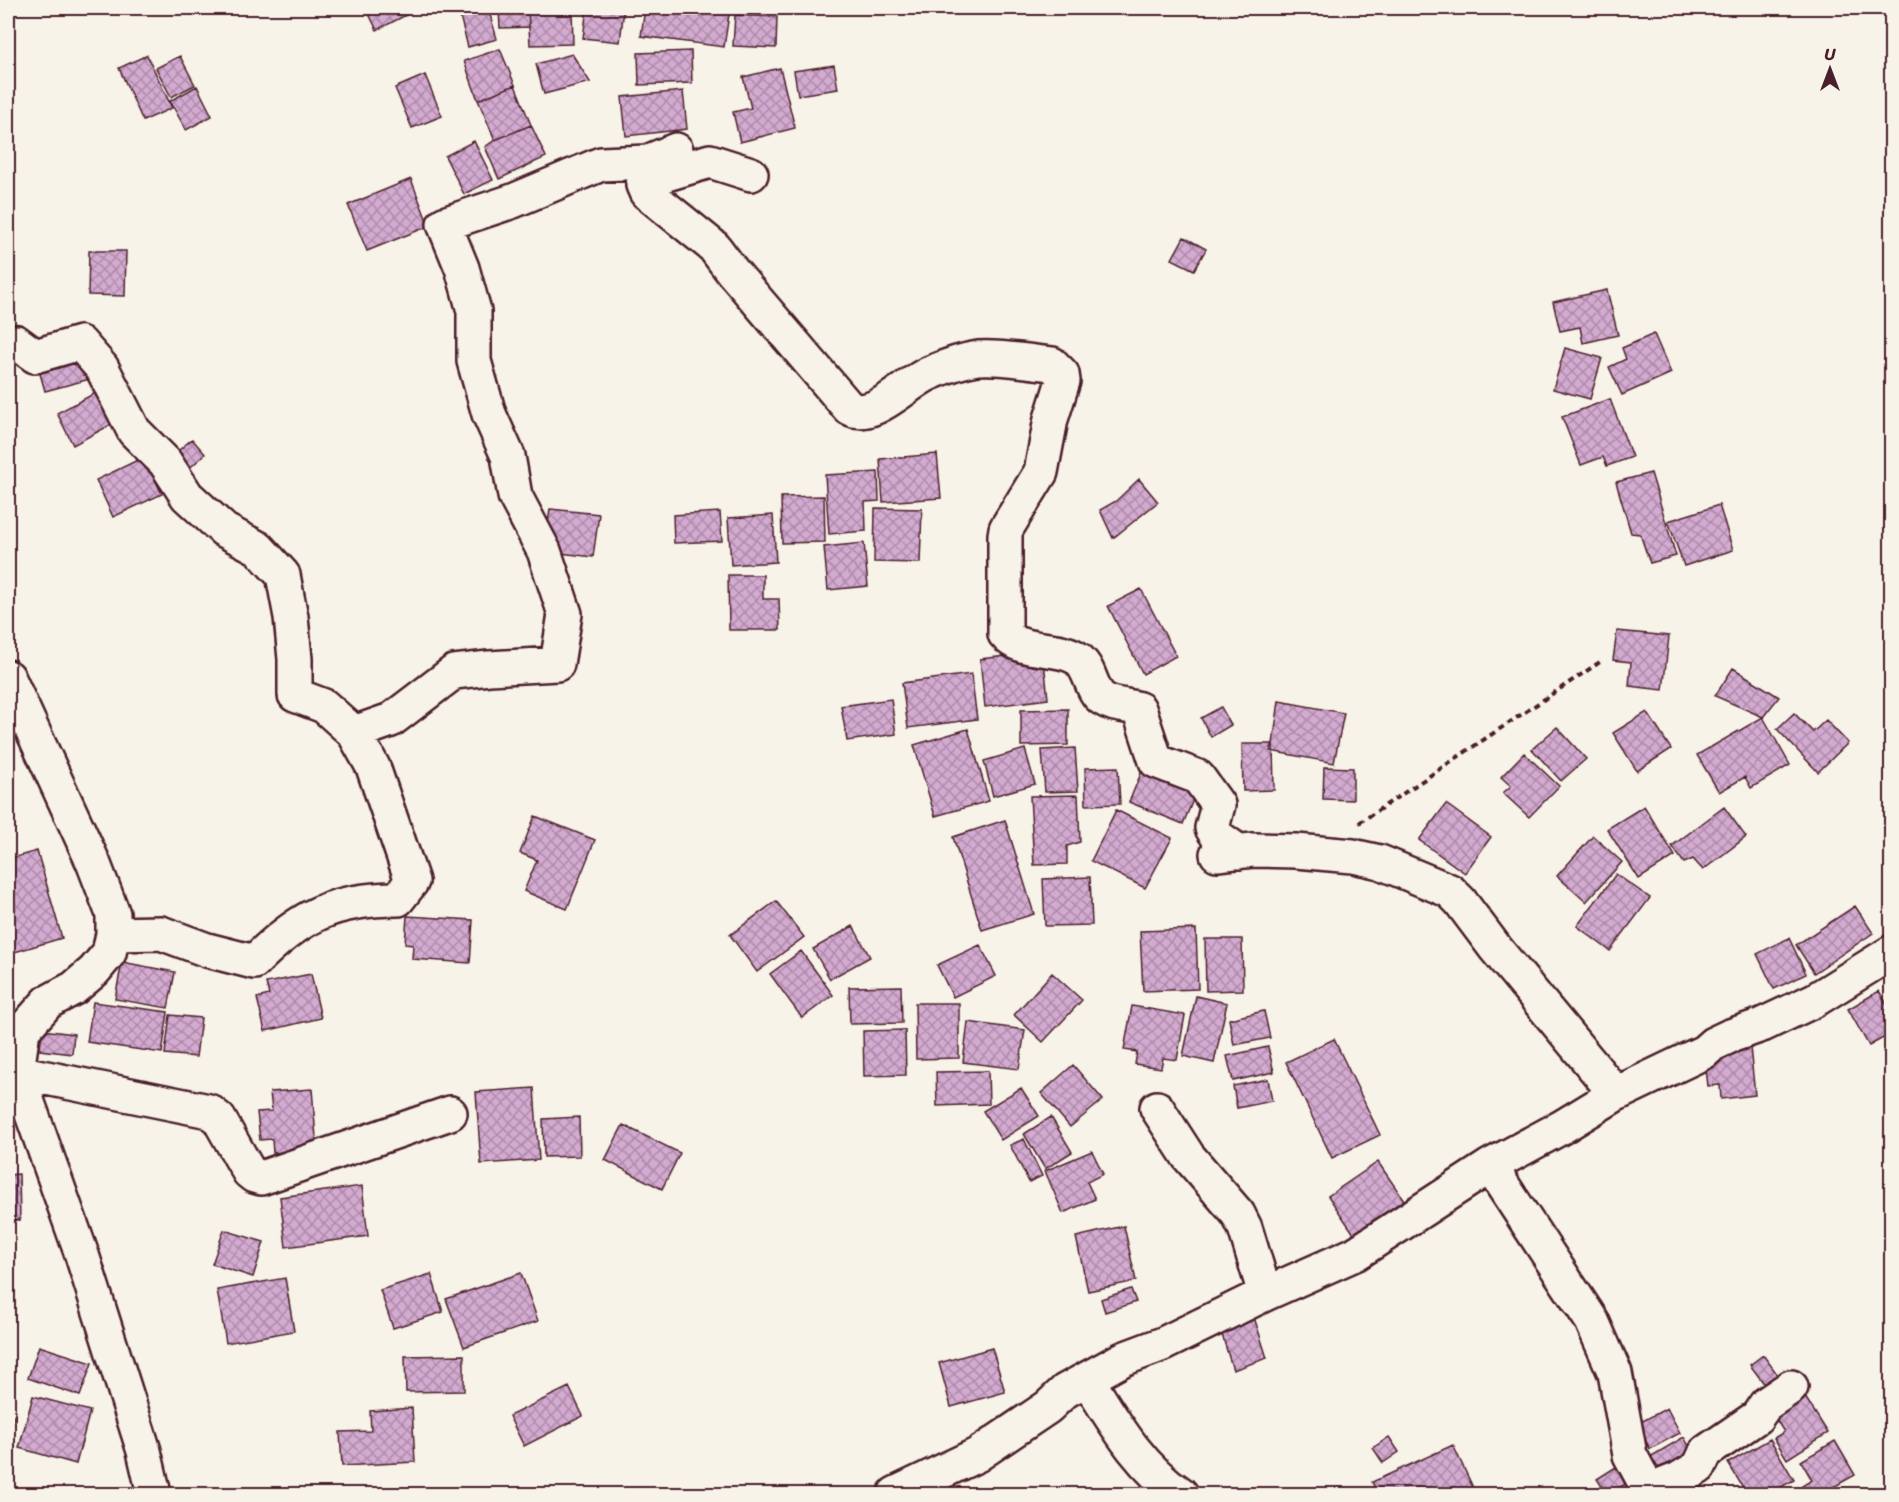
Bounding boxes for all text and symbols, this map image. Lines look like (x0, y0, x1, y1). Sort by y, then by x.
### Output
north arrow (1800, 39, 1860, 99)
text: U (1825, 40, 1837, 69)

